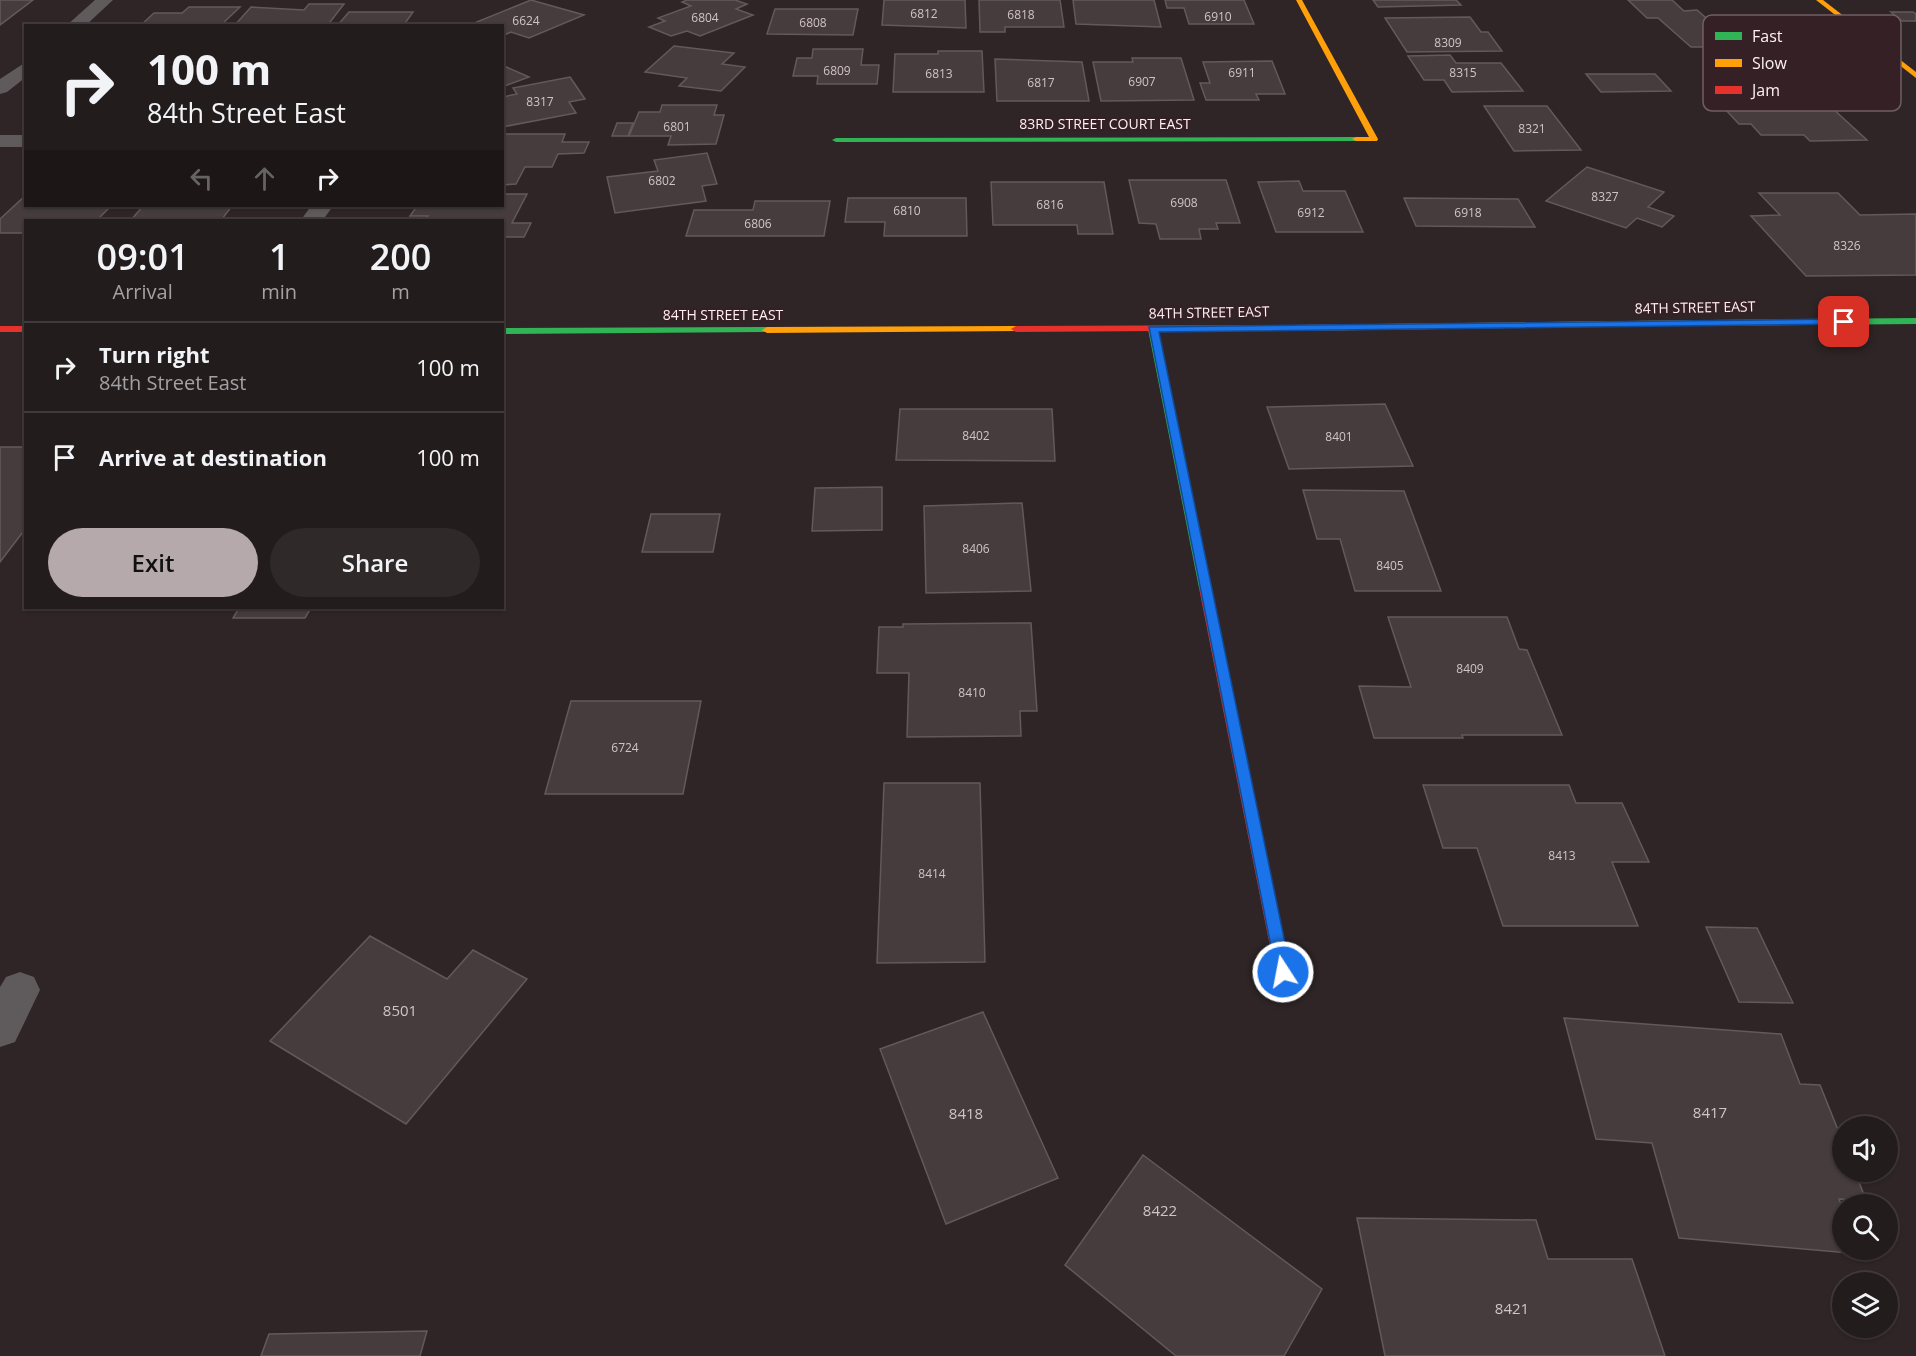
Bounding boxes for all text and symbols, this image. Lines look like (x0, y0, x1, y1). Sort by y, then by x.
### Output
house number: 6812 (910, 5, 938, 22)
house number: 6818 (1007, 6, 1035, 23)
house number: 6910 (1204, 8, 1232, 25)
house number: 6804 (691, 9, 719, 26)
house number: 6624 (512, 12, 540, 29)
house number: 6808 (799, 14, 827, 31)
legend (1703, 15, 1901, 111)
text: Fast (1752, 25, 1783, 47)
house number: 8309 (1434, 34, 1462, 51)
text: 100 m (147, 40, 271, 97)
icon: right (48, 48, 126, 126)
text: Slow (1752, 52, 1787, 74)
house number: 6809 (823, 62, 851, 79)
house number: 6911 (1228, 64, 1256, 81)
house number: 8315 (1449, 64, 1477, 81)
house number: 6813 (925, 65, 953, 82)
house number: 6907 (1128, 73, 1156, 90)
house number: 6817 (1027, 74, 1055, 91)
text: Jam (1750, 79, 1780, 101)
house number: 8317 (526, 93, 554, 110)
text: 84th Street East (147, 94, 346, 131)
street label: 83RD STREET COURT EAST (1019, 114, 1191, 133)
house number: 6801 (663, 118, 691, 135)
house number: 8321 (1518, 120, 1546, 137)
icon: left (185, 162, 218, 195)
icon: ahead (248, 162, 281, 195)
icon: right (311, 162, 344, 195)
house number: 6802 (648, 172, 676, 189)
house number: 8327 (1591, 188, 1619, 205)
house number: 6908 (1170, 194, 1198, 211)
house number: 6816 (1036, 196, 1064, 213)
house number: 6810 (893, 202, 921, 219)
house number: 6912 (1297, 204, 1325, 221)
house number: 6918 (1454, 204, 1482, 221)
house number: 6806 (744, 215, 772, 232)
text: 09:01 (97, 232, 189, 281)
text: 1 (269, 232, 290, 281)
text: 200 (370, 232, 431, 281)
house number: 8326 (1833, 237, 1861, 254)
text: Arrival (113, 278, 173, 305)
text: min (261, 278, 297, 305)
text: m (391, 278, 410, 305)
street label: 84TH STREET EAST (1635, 296, 1756, 318)
pin (1818, 296, 1869, 347)
street label: 84TH STREET EAST (1149, 301, 1270, 323)
street label: 84TH STREET EAST (663, 305, 784, 324)
icon: arrive (1827, 305, 1860, 338)
text: Turn right (99, 339, 210, 369)
icon: right (48, 351, 81, 384)
text: 100 m (416, 352, 480, 382)
text: 84th Street East (99, 369, 246, 396)
house number: 8402 (962, 427, 990, 444)
house number: 8401 (1325, 428, 1353, 445)
icon: arrive (48, 441, 81, 474)
text: Arrive at destination (99, 442, 327, 472)
text: 100 m (416, 442, 480, 472)
button: Exit (48, 528, 258, 597)
button: Share (270, 528, 480, 597)
house number: 8406 (962, 540, 990, 557)
house number: 8405 (1376, 557, 1404, 574)
house number: 8409 (1456, 660, 1484, 677)
house number: 8410 (958, 684, 986, 701)
house number: 6724 (611, 739, 639, 756)
house number: 8413 (1548, 847, 1576, 864)
house number: 8414 (918, 865, 946, 882)
position arrow (1251, 940, 1315, 1004)
house number: 8501 (383, 1000, 417, 1020)
house number: 8417 (1693, 1102, 1727, 1122)
house number: 8418 (949, 1103, 983, 1123)
map controls (1832, 1116, 1898, 1338)
button: sound (1832, 1116, 1898, 1182)
button: search (1832, 1194, 1898, 1260)
house number: 8422 (1143, 1200, 1177, 1220)
button: layers (1832, 1272, 1898, 1338)
house number: 8421 (1495, 1298, 1529, 1318)

